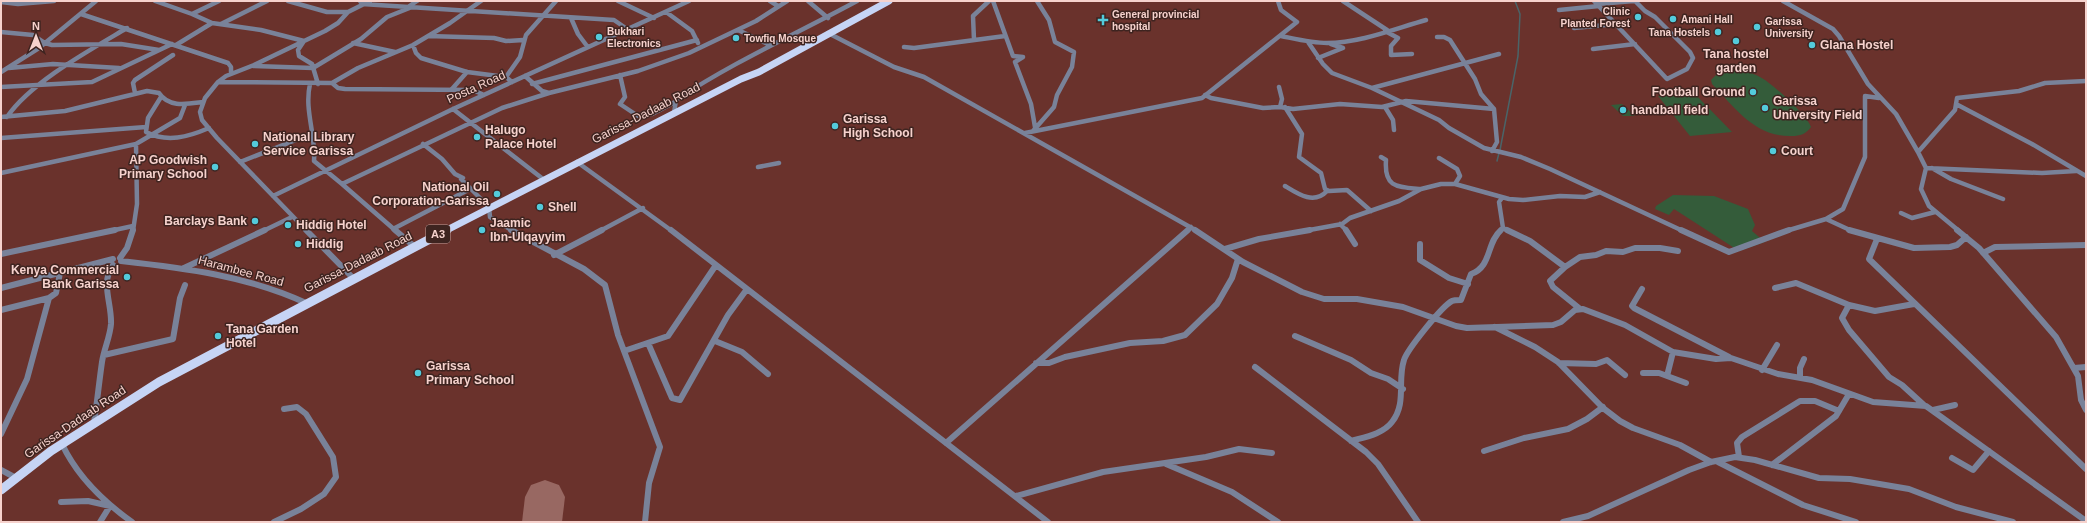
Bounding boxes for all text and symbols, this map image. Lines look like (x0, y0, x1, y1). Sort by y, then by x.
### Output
place label: Clinic Planted Forest (1561, 6, 1631, 29)
place label: General provincial hospital (1112, 9, 1199, 32)
marker: Clinic Planted Forest (1633, 12, 1643, 22)
marker: General provincial hospital (1097, 14, 1109, 26)
marker: Amani Hall (1668, 14, 1678, 24)
place label: Amani Hall (1681, 14, 1733, 25)
north arrow (16, 16, 56, 56)
place label: Garissa University (1765, 16, 1814, 39)
text: N (32, 20, 40, 32)
marker: Garissa University (1752, 22, 1762, 32)
place label: Bukhari Electronics (607, 26, 661, 49)
place label: Tana Hostels (1649, 27, 1710, 38)
marker: Tana Hostels (1713, 27, 1723, 37)
marker: Bukhari Electronics (594, 32, 604, 42)
marker: Towfiq Mosque (731, 33, 741, 43)
place label: Towfiq Mosque (744, 33, 816, 44)
marker: Tana hostel garden (1731, 36, 1741, 46)
place label: Glana Hostel (1820, 38, 1893, 52)
marker: Glana Hostel (1807, 40, 1817, 50)
place label: Tana hostel garden (1703, 47, 1769, 75)
street label: Posta Road (445, 68, 507, 106)
street label: Garissa-Dadaab Road (590, 80, 702, 146)
place label: Football Ground (1652, 85, 1745, 99)
marker: Football Ground (1748, 87, 1758, 97)
place label: Garissa University Field (1773, 94, 1862, 122)
place label: handball field (1631, 103, 1708, 117)
marker: Garissa University Field (1760, 103, 1770, 113)
marker: handball field (1618, 105, 1628, 115)
place label: Garissa High School (843, 112, 913, 140)
marker: Garissa High School (830, 121, 840, 131)
place label: Halugo Palace Hotel (485, 123, 556, 151)
place label: National Library Service Garissa (263, 130, 355, 158)
marker: Halugo Palace Hotel (472, 132, 482, 142)
marker: National Library Service Garissa (250, 139, 260, 149)
place label: Court (1781, 144, 1813, 158)
marker: Court (1768, 146, 1778, 156)
place label: AP Goodwish Primary School (119, 153, 207, 181)
marker: AP Goodwish Primary School (210, 162, 220, 172)
place label: National Oil Corporation-Garissa (372, 180, 489, 208)
marker: National Oil Corporation-Garissa (492, 189, 502, 199)
place label: Shell (548, 200, 577, 214)
marker: Shell (535, 202, 545, 212)
place label: Barclays Bank (164, 214, 247, 228)
marker: Barclays Bank (250, 216, 260, 226)
place label: Jaamic Ibn-Ulqayyim (490, 216, 565, 244)
place label: Hiddig Hotel (296, 218, 367, 232)
marker: Hiddig Hotel (283, 220, 293, 230)
road number: A3 (426, 225, 450, 243)
marker: Jaamic Ibn-Ulqayyim (477, 225, 487, 235)
street label: Garissa-Dadaab Road (302, 229, 414, 295)
place label: Hiddig (306, 237, 343, 251)
marker: Hiddig (293, 239, 303, 249)
street label: Harambee Road (197, 253, 285, 289)
place label: Kenya Commercial Bank Garissa (11, 263, 119, 291)
marker: Kenya Commercial Bank Garissa (122, 272, 132, 282)
place label: Tana Garden Hotel (226, 322, 298, 350)
marker: Tana Garden Hotel (213, 331, 223, 341)
place label: Garissa Primary School (426, 359, 514, 387)
marker: Garissa Primary School (413, 368, 423, 378)
street label: Garissa-Dadaab Road (22, 383, 128, 461)

